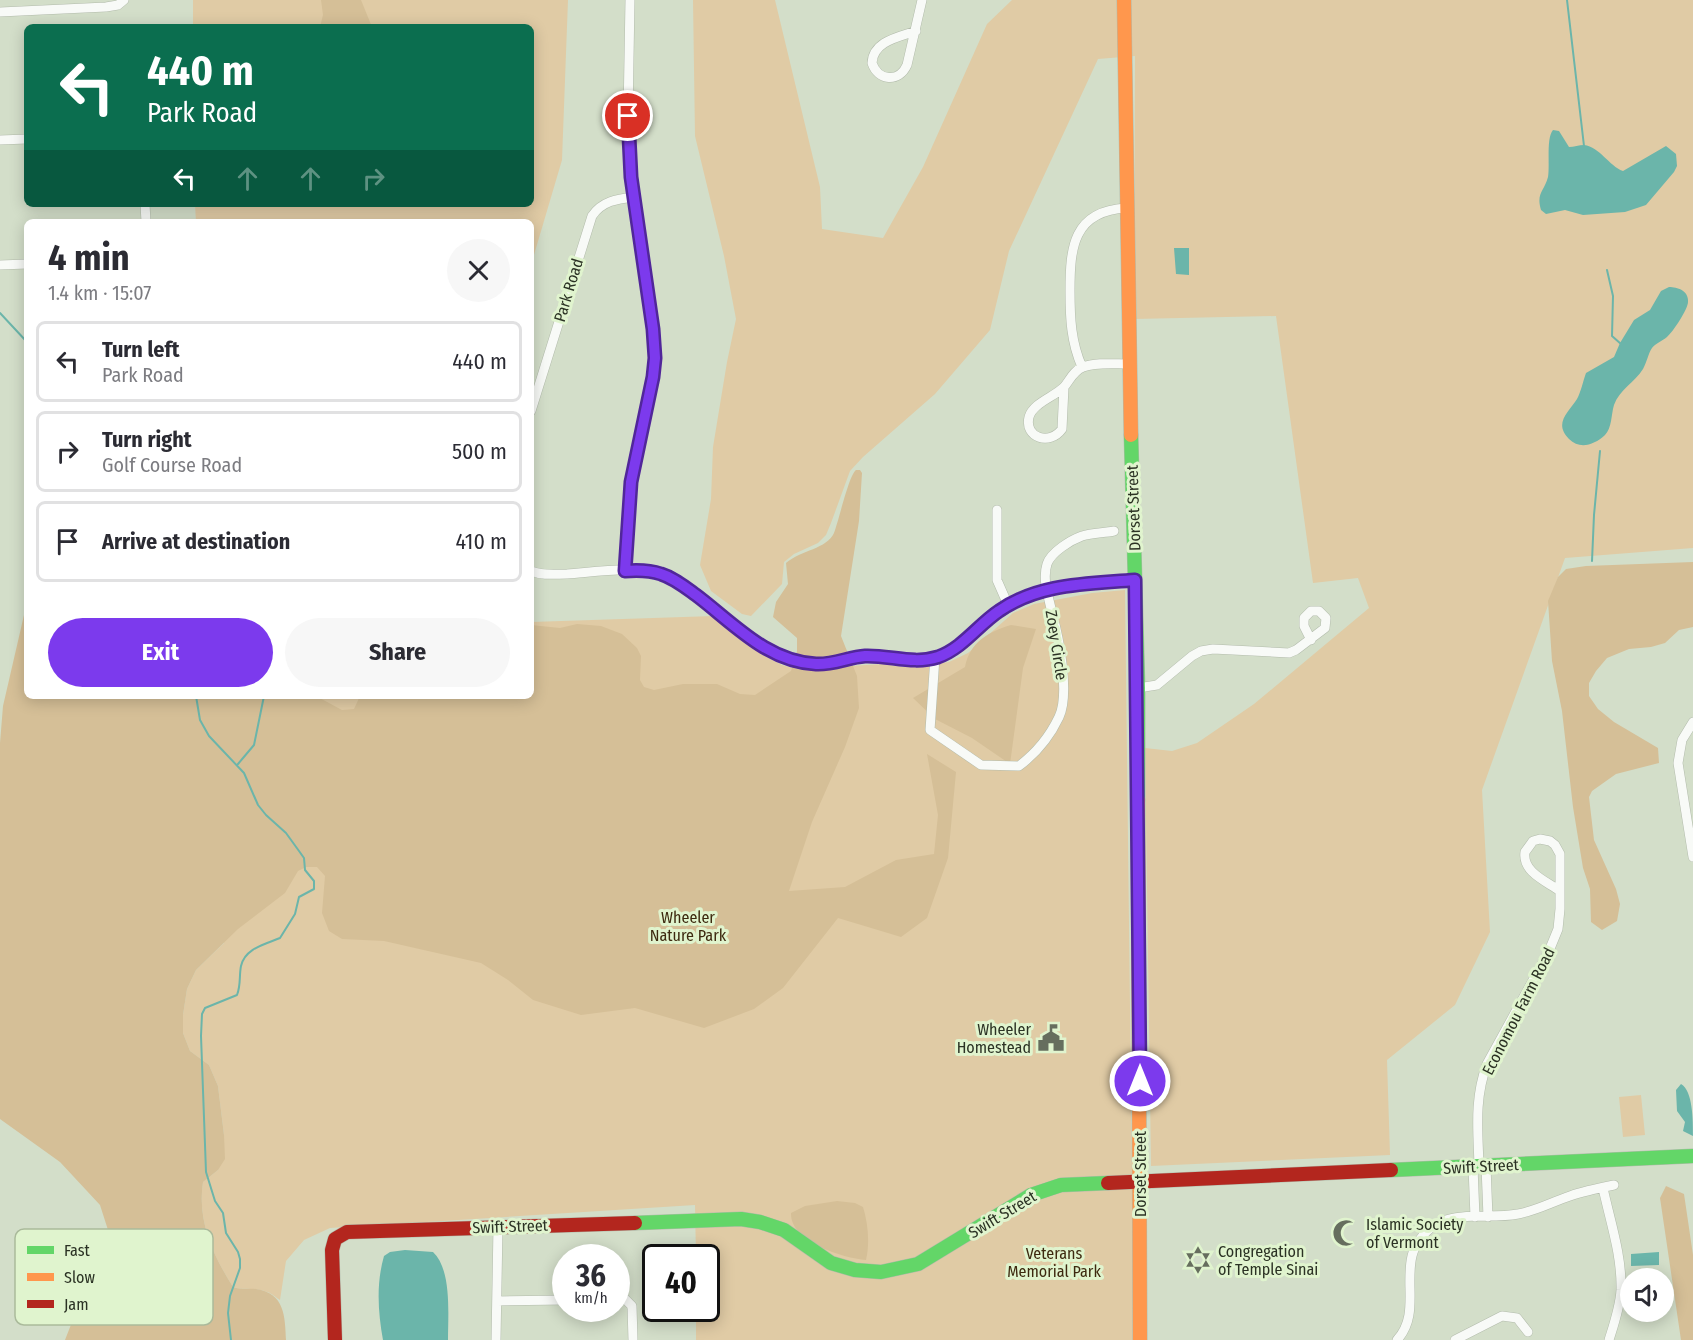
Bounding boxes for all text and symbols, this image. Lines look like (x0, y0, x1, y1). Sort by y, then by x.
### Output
text: 440 m (147, 46, 254, 96)
icon: left (48, 48, 126, 126)
pin (602, 90, 653, 141)
text: Park Road (147, 97, 257, 129)
icon: arrive (611, 99, 644, 132)
icon: left (168, 162, 201, 195)
icon: ahead (231, 162, 264, 195)
icon: ahead (294, 162, 327, 195)
icon: right (357, 162, 390, 195)
text: 4 min (48, 236, 130, 280)
button: close (447, 239, 510, 302)
street label: Park Road (550, 256, 587, 324)
text: 1.4 km · 15:07 (48, 281, 151, 305)
text: Turn left (102, 336, 180, 363)
icon: left (51, 345, 84, 378)
text: 440 m (452, 348, 507, 375)
text: Park Road (102, 363, 184, 387)
text: Turn right (102, 426, 191, 453)
icon: right (51, 435, 84, 468)
text: 500 m (452, 438, 507, 465)
text: Golf Course Road (102, 453, 242, 477)
street label: Dorset Street (1122, 464, 1144, 551)
icon: arrive (51, 525, 84, 558)
text: Arrive at destination (102, 528, 290, 555)
text: 410 m (455, 528, 507, 555)
street label: Zoey Circle (1042, 609, 1071, 681)
button: Exit (48, 618, 273, 687)
button: Share (285, 618, 510, 687)
park label: Wheeler Nature Park (650, 908, 727, 945)
street label: Economou Farm Road (1478, 944, 1559, 1078)
place label: Wheeler Homestead (957, 1020, 1031, 1057)
public building icon: Wheeler Homestead (1036, 1023, 1066, 1053)
position arrow (1108, 1049, 1172, 1113)
street label: Dorset Street (1131, 1130, 1150, 1217)
street label: Swift Street (1443, 1155, 1520, 1178)
street label: Swift Street (965, 1186, 1040, 1242)
place label: Islamic Society of Vermont (1366, 1215, 1464, 1252)
street label: Swift Street (472, 1216, 549, 1237)
mosque icon: Islamic Society of Vermont (1331, 1218, 1361, 1248)
legend (15, 1229, 213, 1325)
text: Fast (64, 1241, 91, 1260)
place label: Congregation of Temple Sinai (1218, 1242, 1318, 1279)
speed limit sign: 40 (642, 1244, 720, 1322)
park label: Veterans Memorial Park (1007, 1244, 1101, 1281)
synagogue icon: Congregation of Temple Sinai (1183, 1245, 1213, 1275)
text: 36 (576, 1258, 606, 1294)
text: Slow (64, 1268, 95, 1287)
map controls (1620, 1268, 1674, 1322)
button: sound (1620, 1268, 1674, 1322)
text: km/h (574, 1289, 608, 1307)
text: Jam (64, 1295, 89, 1314)

